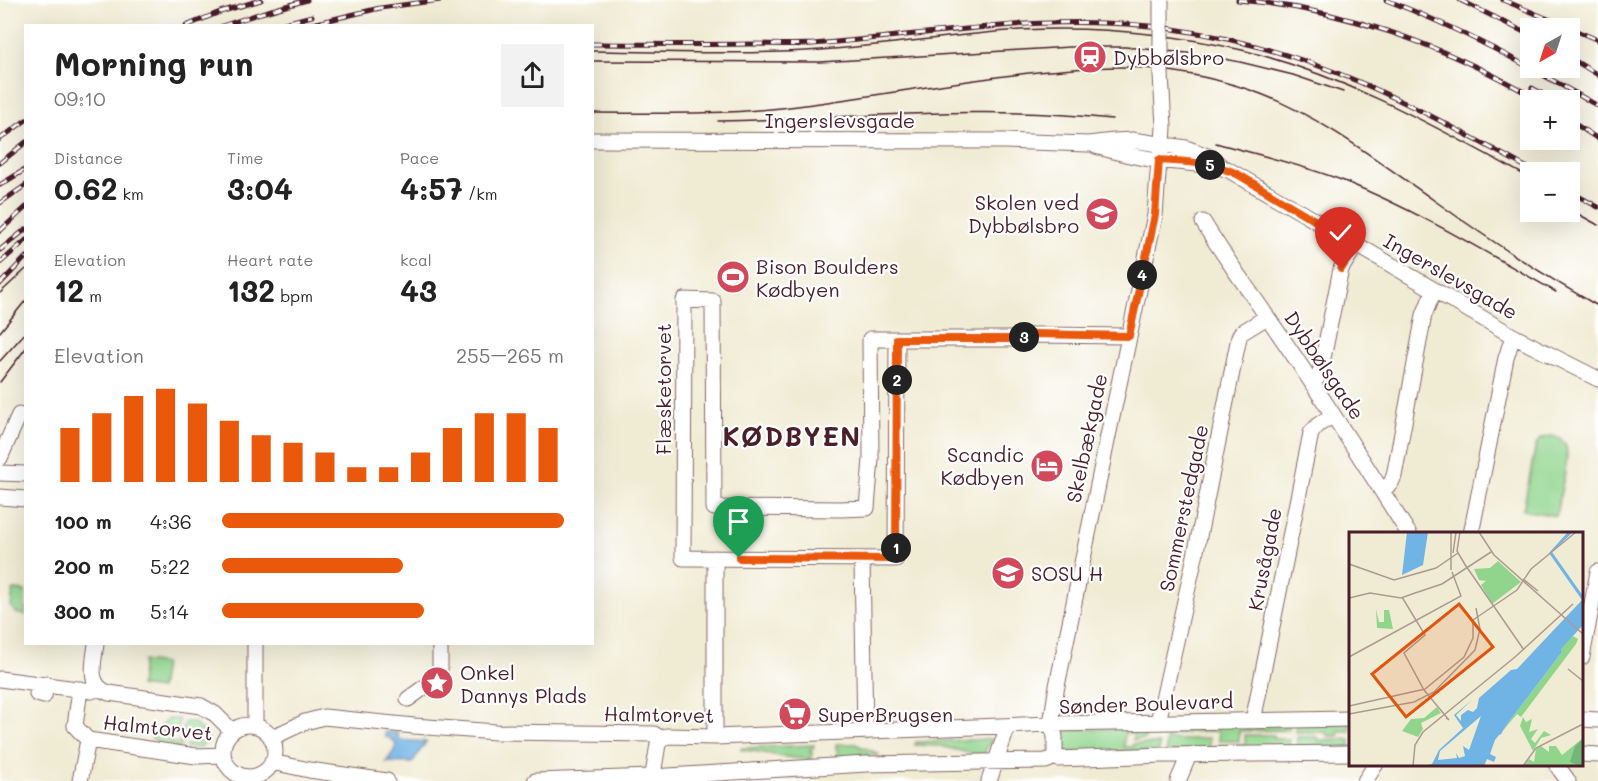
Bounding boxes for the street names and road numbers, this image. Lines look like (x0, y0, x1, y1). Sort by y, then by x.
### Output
street label: Ingerslevsgade (765, 107, 915, 133)
street label: Ingerslevsgade (1379, 227, 1523, 325)
street label: Dybbølsgade (1279, 306, 1371, 424)
street label: Flæsketorvet (650, 323, 676, 455)
street label: Skelbækgade (1060, 371, 1112, 505)
street label: Sommerstedgade (1153, 422, 1213, 594)
street label: Krusågade (1241, 505, 1287, 613)
street label: Sønder Boulevard (1058, 687, 1234, 719)
street label: Halmtorvet (604, 700, 714, 728)
street label: Halmtorvet (102, 708, 214, 746)

